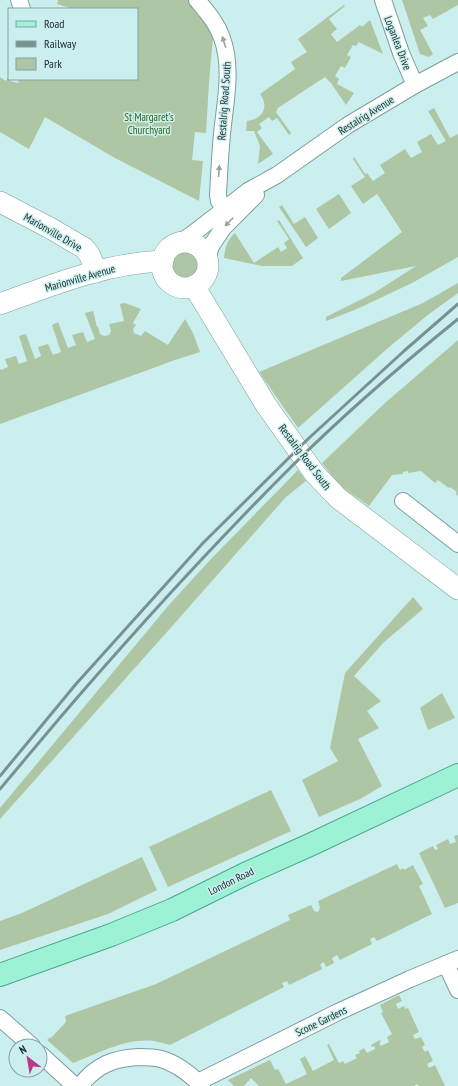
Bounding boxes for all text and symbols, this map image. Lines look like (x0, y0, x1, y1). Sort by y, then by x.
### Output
legend (8, 8, 138, 80)
street label: Loganlea Drive (381, 14, 415, 72)
text: Road (44, 16, 64, 31)
text: Railway (44, 36, 77, 51)
one-way arrow (221, 36, 227, 48)
text: Park (44, 56, 62, 71)
street label: Restalrig Road South (214, 61, 234, 141)
street label: Restalrig Avenue (336, 92, 397, 138)
park label: St Margaret's Churchyard (124, 110, 174, 137)
one-way arrow (216, 165, 223, 177)
street label: Marionville Drive (21, 210, 85, 255)
one-way arrow (224, 217, 234, 227)
street label: Marionville Avenue (43, 261, 117, 295)
street label: Restalrig Road South (276, 421, 334, 493)
street label: London Road (206, 864, 256, 898)
street label: Scone Gardens (293, 1002, 349, 1039)
north arrow (8, 1038, 48, 1078)
text: N (17, 1042, 29, 1057)

